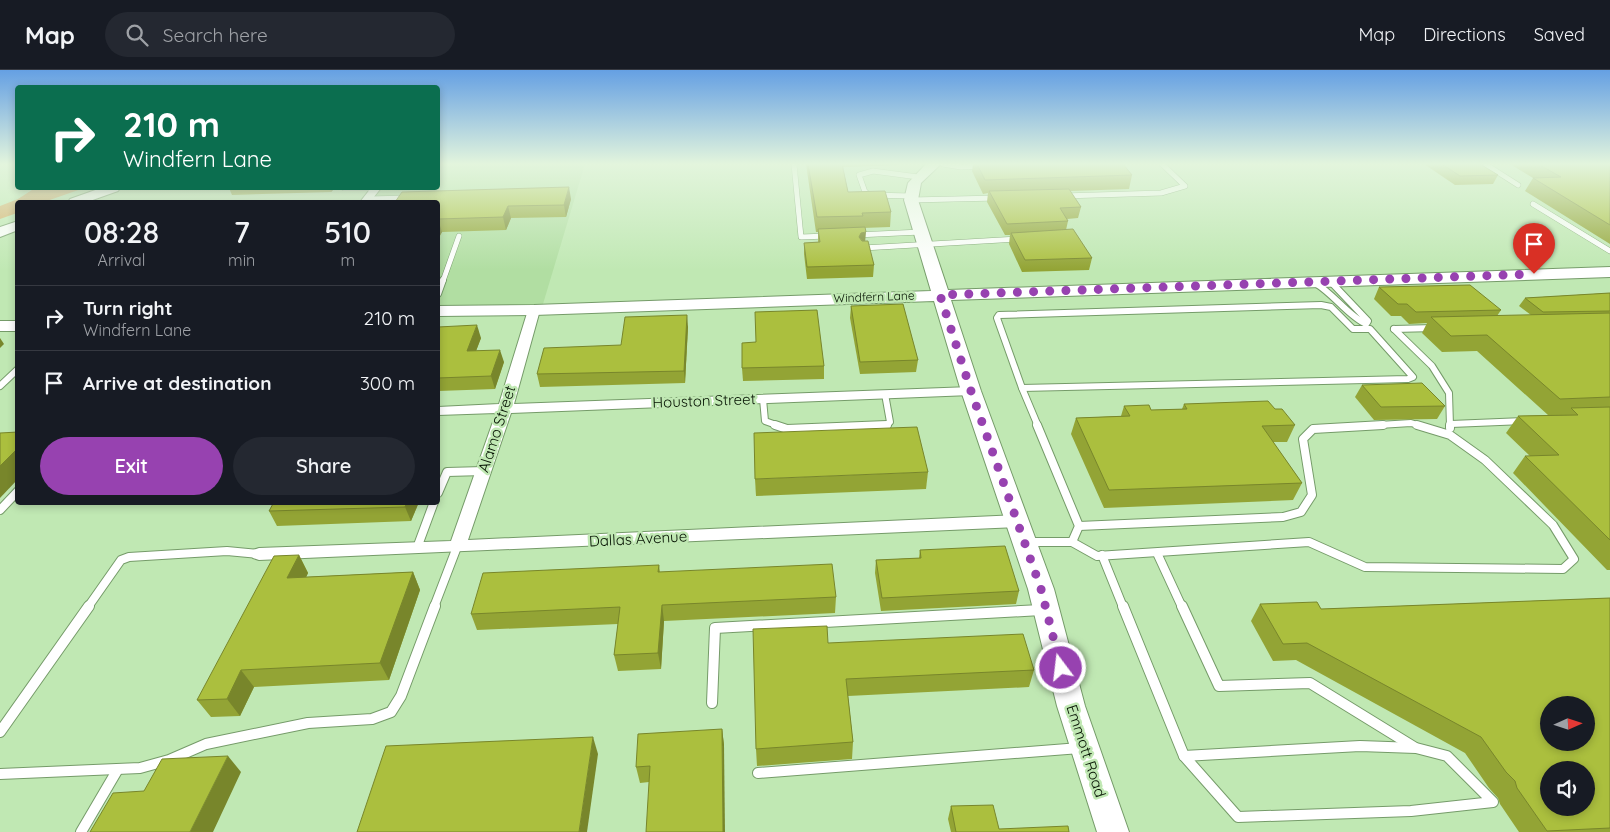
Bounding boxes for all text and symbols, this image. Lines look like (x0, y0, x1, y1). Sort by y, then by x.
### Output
search box (105, 12, 455, 57)
text: Map (25, 20, 75, 50)
icon: search (123, 21, 151, 49)
text: Search here (163, 23, 268, 47)
text: Map (1358, 23, 1395, 46)
text: Directions (1423, 23, 1506, 46)
text: Saved (1534, 23, 1585, 46)
text: 210 m (123, 102, 220, 146)
icon: right (40, 105, 105, 170)
text: Windfern Lane (123, 145, 272, 173)
text: 08:28 (84, 213, 159, 251)
text: 7 (234, 213, 250, 251)
text: 510 (324, 213, 371, 251)
pin (1513, 223, 1555, 274)
icon: arrive (1520, 230, 1548, 258)
text: Arrival (98, 250, 146, 270)
text: min (228, 250, 255, 270)
text: m (340, 250, 355, 270)
street label: Windfern Lane (833, 288, 915, 305)
text: Turn right (83, 296, 172, 320)
icon: right (40, 304, 68, 332)
text: 210 m (364, 306, 415, 330)
text: Windfern Lane (83, 320, 191, 340)
icon: arrive (40, 369, 68, 397)
text: Arrive at destination (83, 371, 272, 395)
text: 300 m (360, 371, 415, 395)
street label: Alamo Street (474, 383, 519, 475)
street label: Houston Street (652, 389, 756, 412)
button: Exit (40, 437, 223, 495)
button: Share (233, 437, 415, 495)
street label: Dallas Avenue (588, 526, 688, 551)
position arrow (1034, 641, 1086, 693)
north arrow (1540, 696, 1595, 751)
map controls (1540, 696, 1595, 816)
street label: Emmott Road (1063, 702, 1110, 800)
button: sound (1540, 761, 1595, 816)

